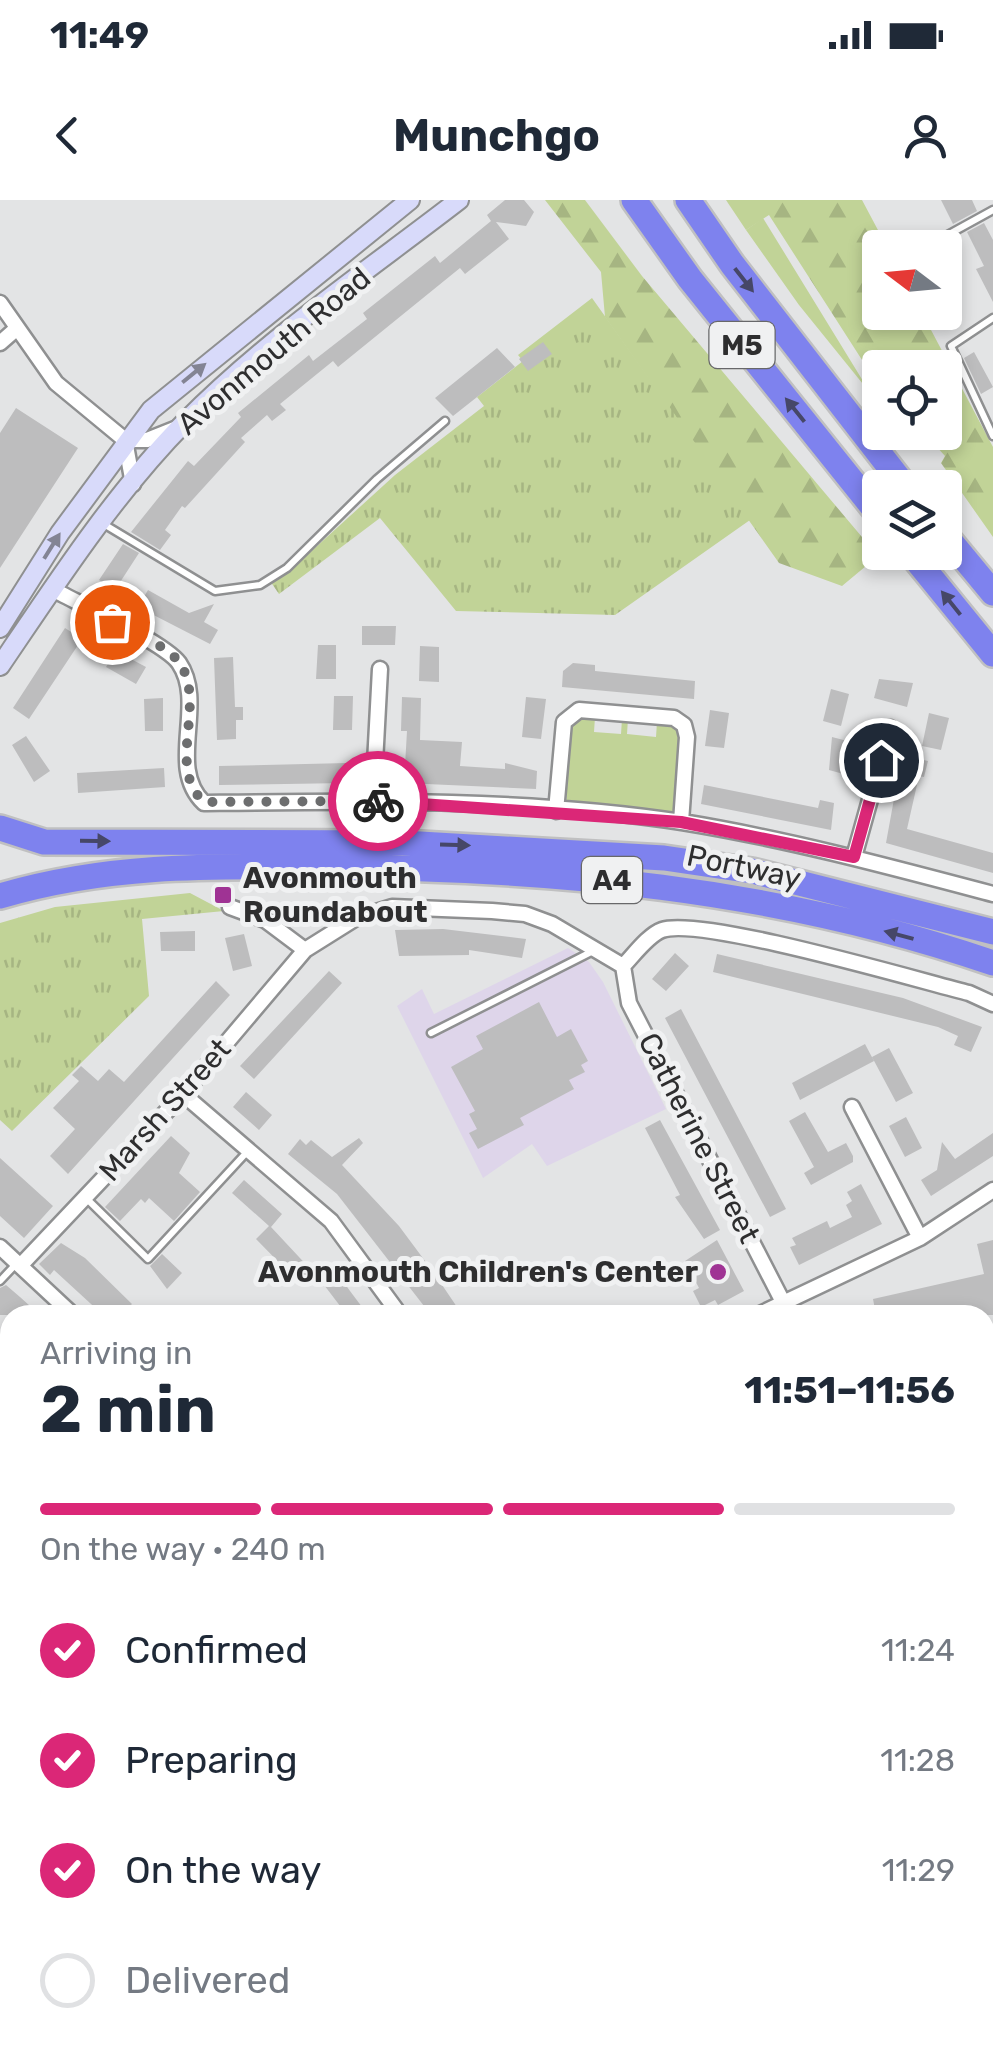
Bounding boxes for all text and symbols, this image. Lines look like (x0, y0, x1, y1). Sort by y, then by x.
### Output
text: 11:49 (50, 12, 149, 58)
icon: back (40, 108, 95, 163)
icon: person (898, 108, 953, 163)
text: Munchgo (393, 109, 600, 162)
north arrow (862, 230, 962, 330)
map controls (862, 230, 962, 570)
street label: Avonmouth Road (170, 260, 378, 442)
one-way arrow (733, 267, 754, 293)
road number: M5 (710, 322, 774, 368)
button: locate (862, 350, 962, 450)
one-way arrow (182, 362, 207, 384)
one-way arrow (785, 398, 806, 423)
button: layers (862, 470, 962, 570)
one-way arrow (42, 532, 60, 560)
pin (70, 580, 155, 665)
one-way arrow (941, 591, 963, 616)
icon: bag (85, 595, 140, 650)
pin (839, 718, 924, 803)
icon: home (854, 733, 909, 788)
courier (328, 751, 428, 851)
icon: bike (351, 774, 406, 829)
one-way arrow (80, 834, 112, 850)
street label: Portway (684, 837, 804, 897)
one-way arrow (440, 838, 472, 854)
road number: A4 (582, 857, 642, 903)
place label: Avonmouth Roundabout (243, 860, 428, 930)
marker: Avonmouth Roundabout (212, 884, 234, 906)
one-way arrow (884, 927, 915, 943)
street label: Catherine Street (631, 1027, 768, 1249)
street label: Marsh Street (92, 1031, 239, 1189)
place label: Avonmouth Children's Center (258, 1254, 698, 1290)
marker: Avonmouth Children's Center (707, 1261, 729, 1283)
text: Arriving in (40, 1334, 192, 1372)
text: 11:51–11:56 (744, 1367, 955, 1413)
text: 2 min (40, 1371, 216, 1448)
text: On the way · 240 m (40, 1530, 326, 1568)
icon: check (40, 1623, 95, 1678)
text: Confirmed (125, 1627, 308, 1673)
text: 11:24 (881, 1631, 955, 1669)
icon: check (40, 1733, 95, 1788)
text: Preparing (125, 1737, 298, 1783)
text: 11:28 (880, 1741, 955, 1779)
icon: check (40, 1843, 95, 1898)
text: On the way (125, 1847, 321, 1893)
text: 11:29 (882, 1851, 955, 1889)
text: Delivered (125, 1957, 290, 2003)

